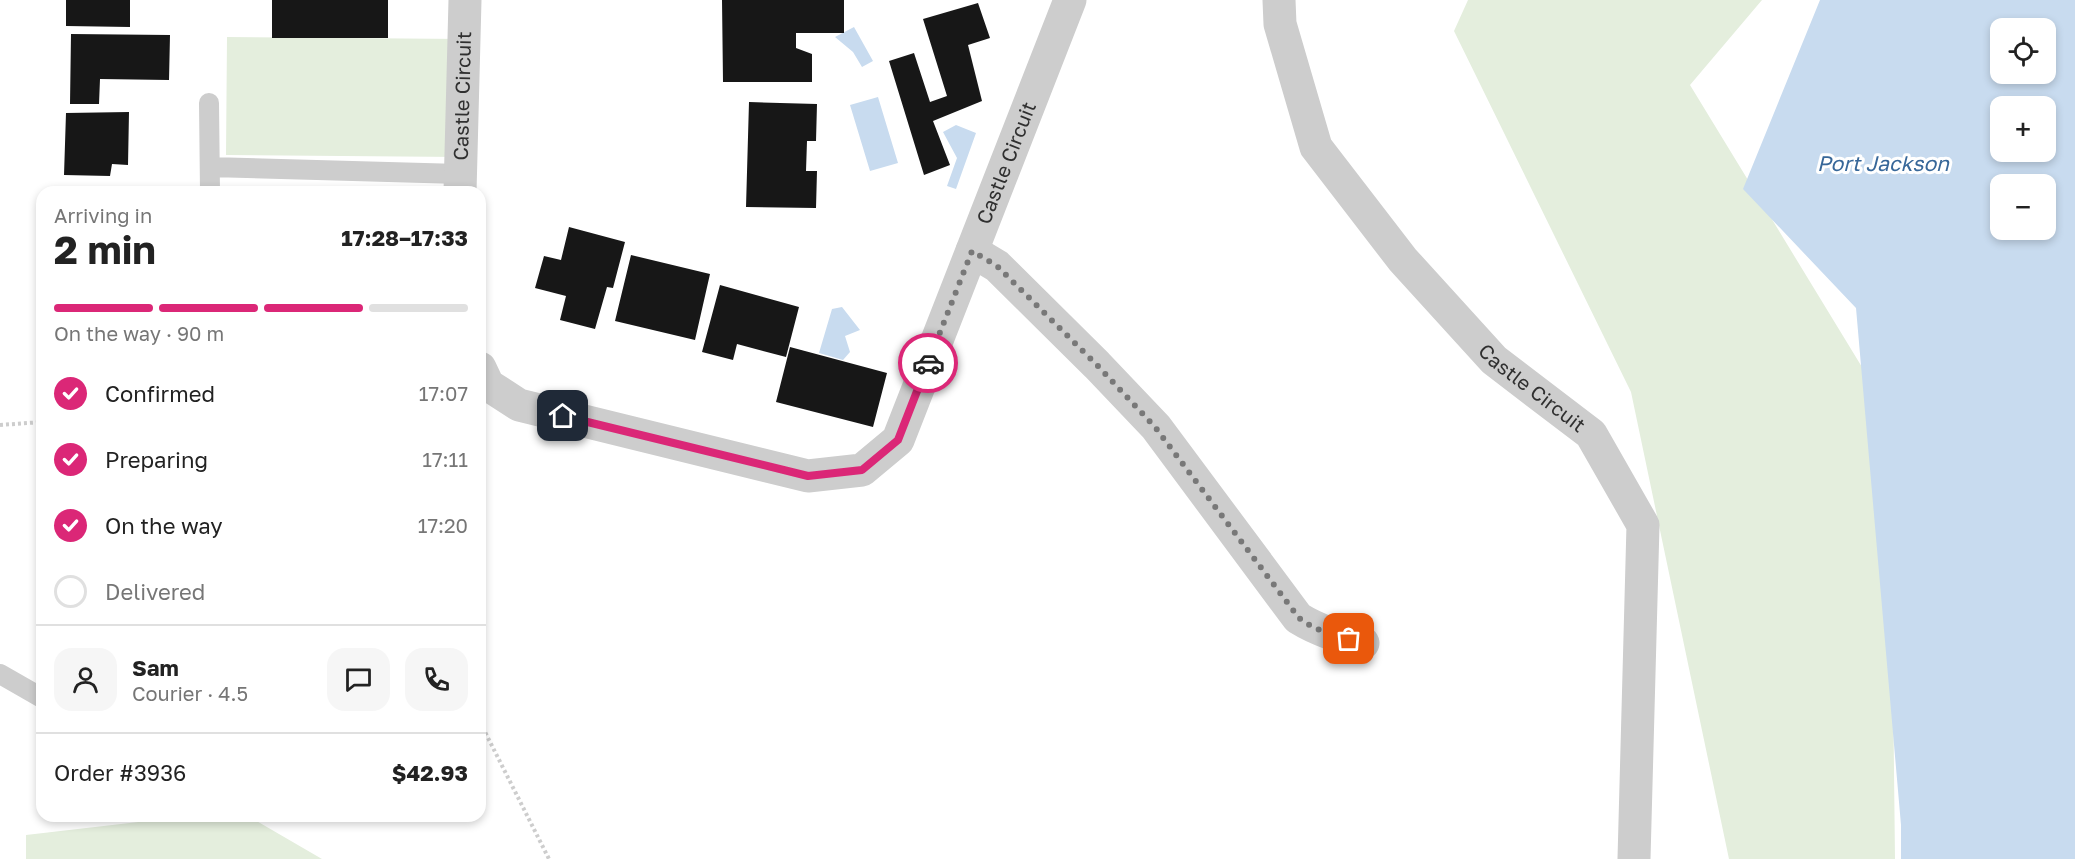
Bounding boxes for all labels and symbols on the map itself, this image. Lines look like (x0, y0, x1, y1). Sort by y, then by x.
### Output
street label: Castle Circuit (448, 31, 475, 161)
street label: Castle Circuit (971, 98, 1040, 227)
water label: Port Jackson (1817, 150, 1950, 176)
courier (898, 333, 958, 393)
street label: Castle Circuit (1474, 338, 1591, 436)
pin (537, 390, 588, 441)
pin (1323, 613, 1374, 664)

